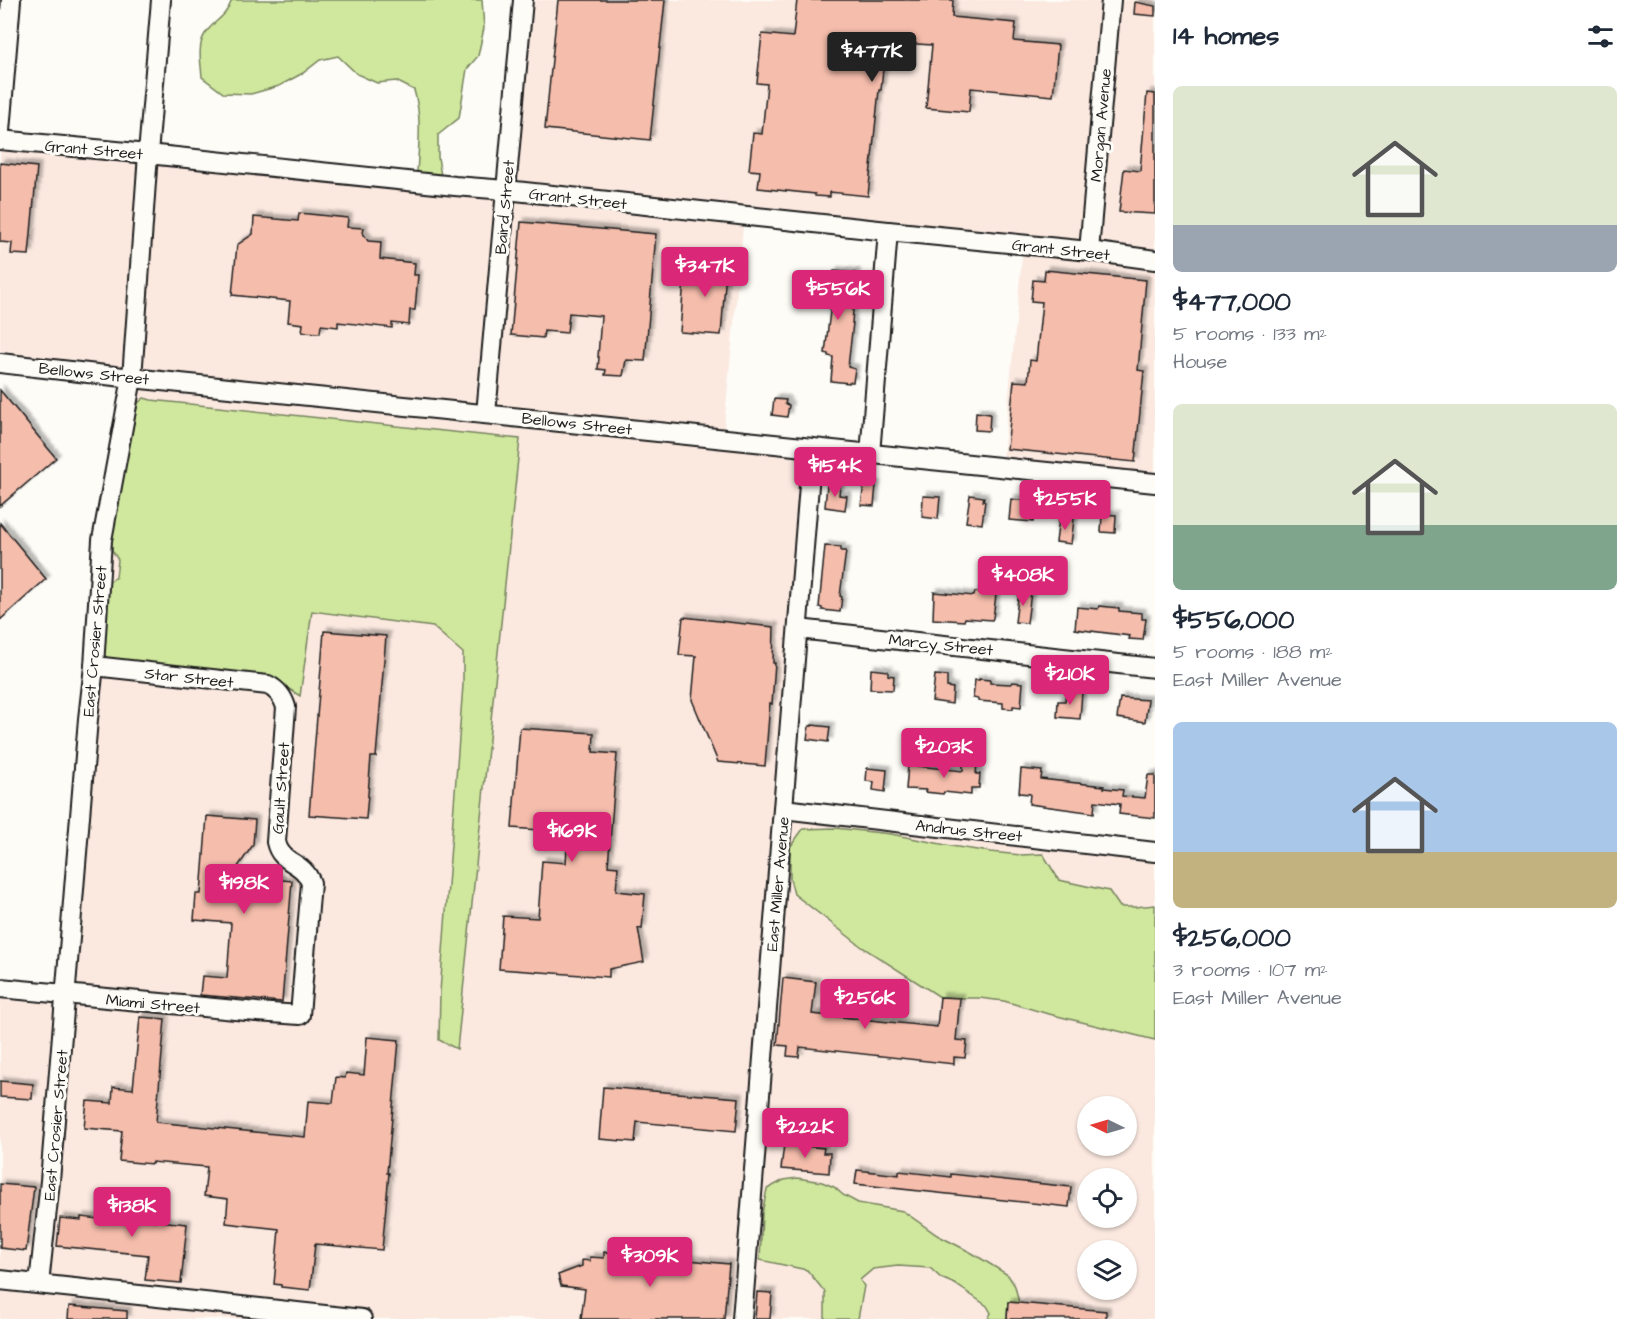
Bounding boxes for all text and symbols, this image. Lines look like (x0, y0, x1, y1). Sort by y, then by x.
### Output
text: 14 homes (1173, 18, 1279, 54)
icon: filters (1584, 20, 1617, 53)
pin: $477K (830, 32, 914, 83)
text: $477K (841, 37, 903, 65)
street label: Morgan Avenue (1085, 67, 1118, 183)
icon: home (1341, 125, 1449, 233)
street label: Grant Street (44, 135, 144, 165)
street label: Baird Street (490, 158, 520, 255)
street label: Grant Street (528, 183, 628, 215)
street label: Grant Street (1011, 234, 1111, 266)
pin: $347K (663, 247, 747, 298)
text: $347K (675, 252, 735, 280)
pin: $556K (796, 270, 880, 321)
text: $556K (806, 275, 870, 303)
text: $477,000 (1173, 284, 1291, 320)
text: 5 rooms · 133 m² (1173, 320, 1327, 348)
text: House (1173, 348, 1227, 376)
street label: Bellows Street (38, 357, 151, 391)
street label: Bellows Street (521, 407, 634, 441)
icon: home (1341, 443, 1449, 551)
pin: $154K (793, 447, 877, 498)
text: $154K (808, 452, 862, 480)
pin: $255K (1023, 480, 1107, 531)
text: $255K (1033, 485, 1097, 513)
pin: $408K (981, 556, 1065, 607)
text: $408K (992, 561, 1054, 589)
street label: East Crosier Street (77, 564, 113, 717)
text: $556,000 (1173, 602, 1294, 638)
street label: Marcy Street (887, 629, 995, 662)
text: 5 rooms · 188 m² (1173, 638, 1333, 666)
pin: $210K (1028, 655, 1112, 706)
text: $210K (1045, 660, 1095, 688)
street label: Star Street (143, 662, 235, 694)
text: East Miller Avenue (1173, 666, 1342, 694)
pin: $203K (902, 728, 986, 779)
text: $203K (915, 733, 973, 761)
street label: Gault Street (267, 741, 295, 835)
icon: home (1341, 761, 1449, 869)
pin: $169K (530, 812, 614, 863)
street label: Andrus Street (914, 814, 1024, 848)
street label: East Miller Avenue (761, 816, 795, 952)
text: $169K (547, 817, 597, 845)
pin: $198K (202, 864, 286, 915)
text: $198K (219, 869, 269, 897)
text: $256,000 (1173, 920, 1291, 956)
text: 3 rooms · 107 m² (1173, 956, 1328, 984)
pin: $256K (823, 979, 907, 1030)
text: $256K (834, 984, 896, 1012)
text: East Miller Avenue (1173, 984, 1342, 1012)
street label: Miami Street (105, 989, 201, 1019)
street label: East Crosier Street (38, 1048, 74, 1201)
north arrow (1077, 1096, 1137, 1156)
map controls (1077, 1096, 1137, 1300)
pin: $222K (763, 1108, 847, 1159)
text: $222K (776, 1113, 834, 1141)
button: locate (1077, 1168, 1137, 1228)
pin: $138K (90, 1187, 174, 1238)
text: $138K (108, 1192, 156, 1220)
pin: $309K (608, 1237, 692, 1288)
button: layers (1077, 1240, 1137, 1300)
text: $309K (621, 1242, 679, 1270)

